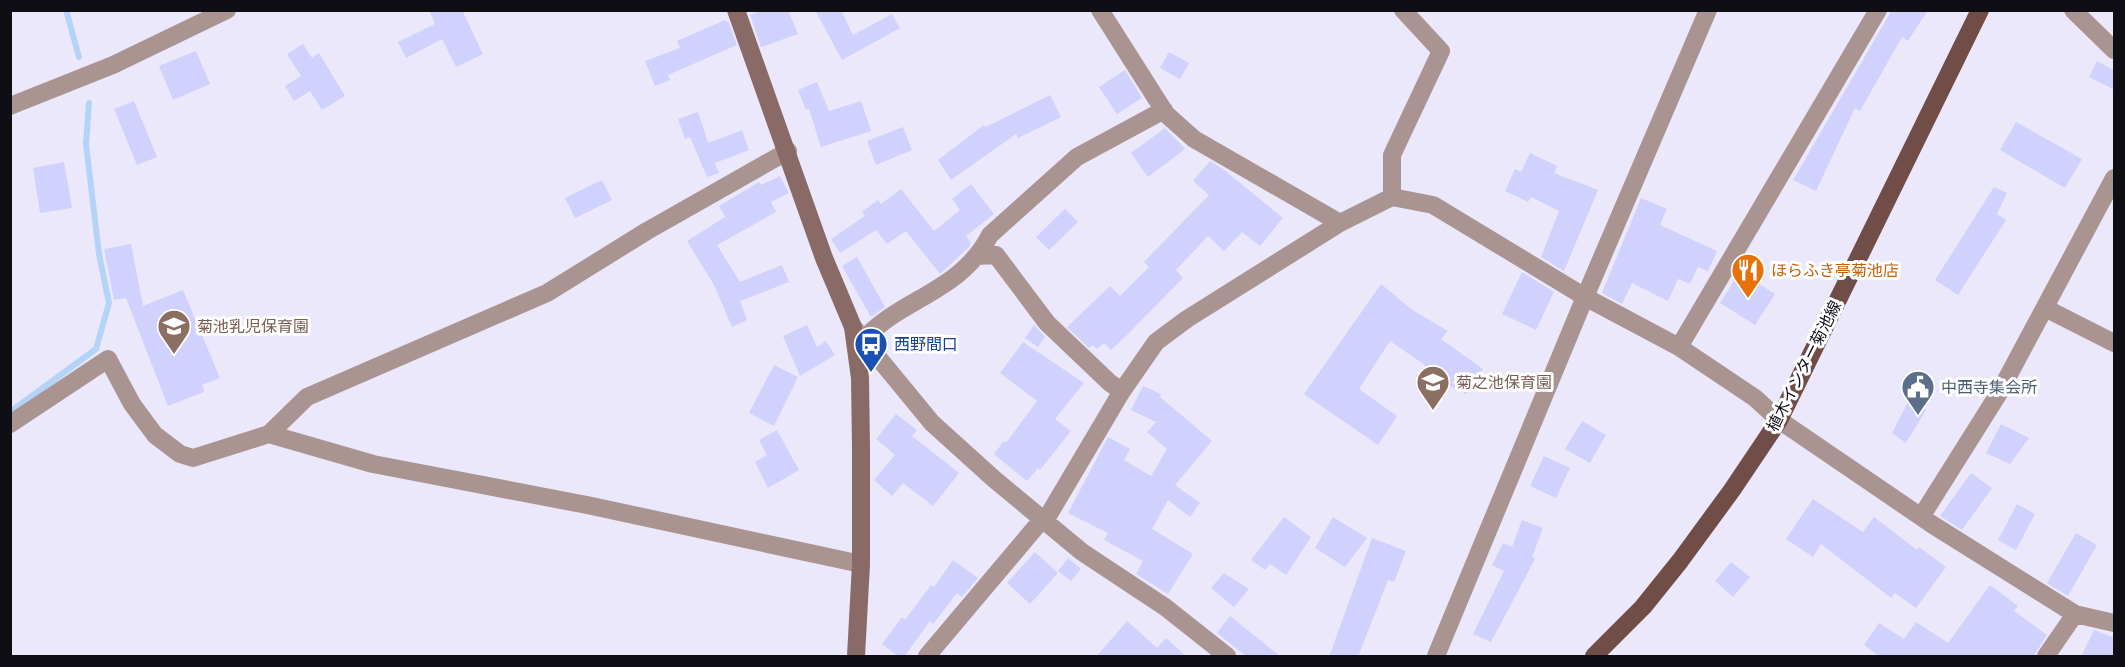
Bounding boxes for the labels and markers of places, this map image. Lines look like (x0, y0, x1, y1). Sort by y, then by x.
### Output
restaurant icon: ほらふき亭菊池店 (1730, 252, 1766, 299)
place label: ほらふき亭菊池店 (1771, 261, 1899, 280)
school or university icon: 菊池乳児保育園 (156, 308, 192, 355)
place label: 菊池乳児保育園 (197, 317, 309, 336)
bus stop icon: 西野間口 (853, 326, 889, 373)
place label: 西野間口 (894, 335, 958, 354)
school or university icon: 菊之池保育園 (1415, 364, 1451, 411)
public building icon: 中西寺集会所 (1900, 369, 1936, 416)
place label: 菊之池保育園 (1456, 373, 1552, 392)
place label: 中西寺集会所 (1941, 378, 2037, 397)

